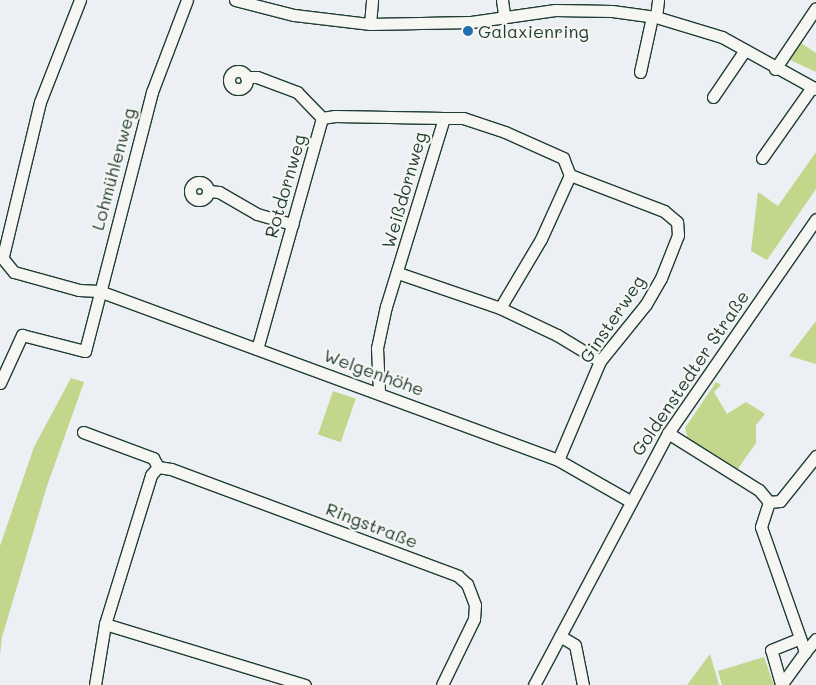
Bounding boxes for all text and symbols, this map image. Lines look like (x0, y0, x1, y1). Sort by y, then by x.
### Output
place label: Galaxienring (478, 20, 589, 42)
marker: Galaxienring (462, 25, 474, 37)
street label: Lohmühlenweg (86, 105, 140, 233)
street label: Weißdornweg (377, 129, 431, 251)
street label: Rotdornweg (260, 132, 310, 240)
street label: Ginsterweg (575, 271, 649, 367)
street label: Goldenstedter Straße (627, 286, 753, 460)
street label: Welgenhöhe (321, 344, 427, 400)
street label: Ringstraße (323, 498, 421, 552)

